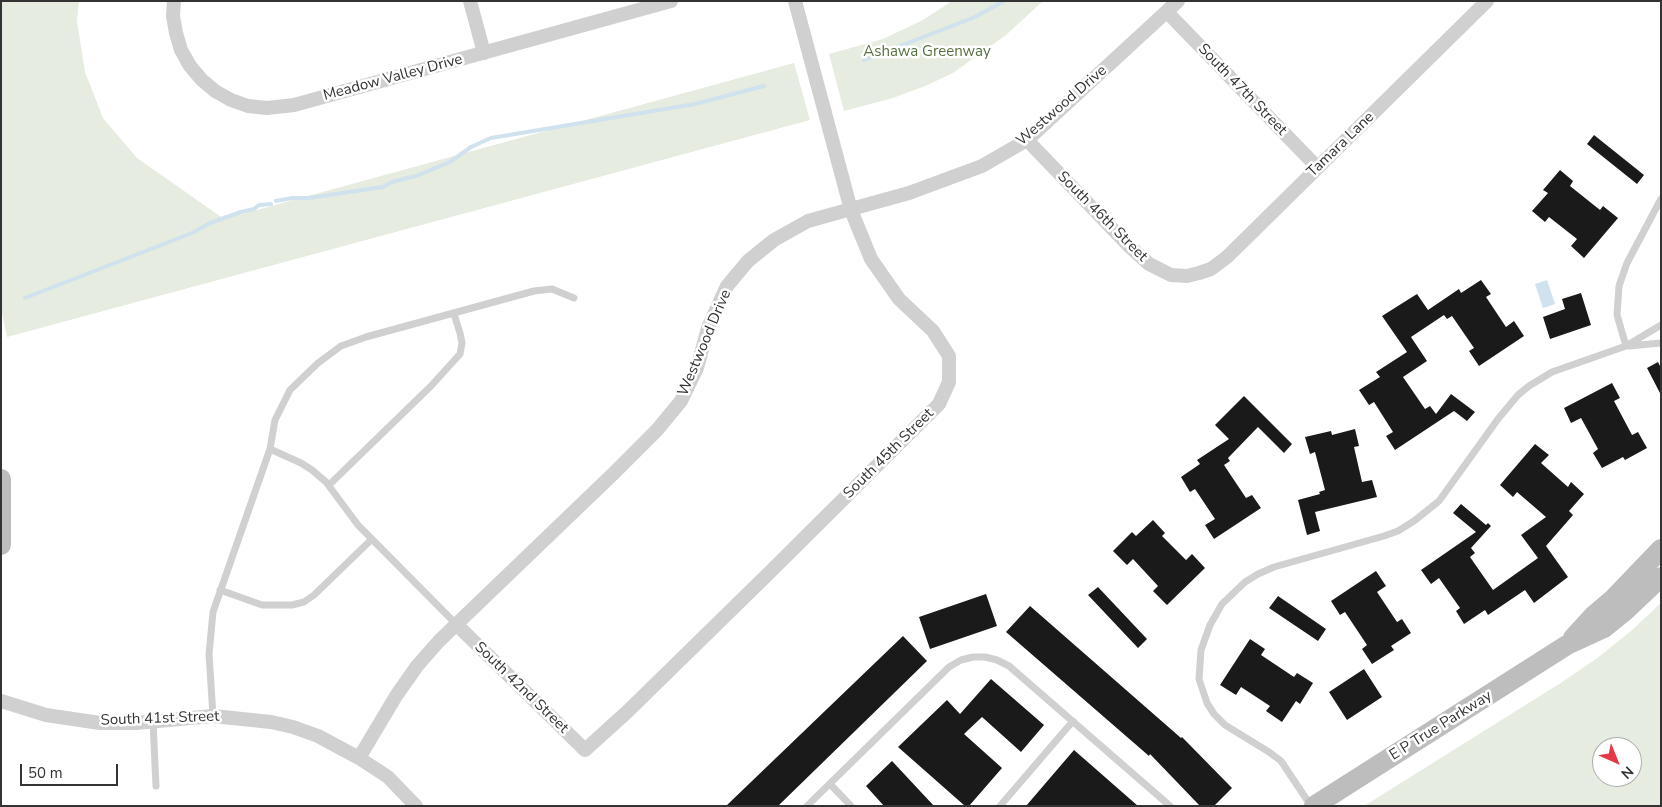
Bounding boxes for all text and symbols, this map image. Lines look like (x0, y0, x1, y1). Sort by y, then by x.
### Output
street label: South 47th Street (1194, 41, 1290, 139)
park label: Ashawa Greenway (863, 43, 991, 61)
street label: Meadow Valley Drive (321, 51, 465, 105)
street label: Westwood Drive (1013, 62, 1111, 150)
street label: Tamara Lane (1304, 109, 1378, 181)
street label: South 46th Street (1053, 168, 1151, 266)
street label: Westwood Drive (675, 287, 735, 399)
street label: South 45th Street (840, 405, 938, 503)
street label: South 42nd Street (470, 639, 572, 737)
street label: E P True Parkway (1387, 687, 1495, 765)
street label: South 41st Street (100, 708, 220, 730)
north arrow (1592, 737, 1642, 787)
scale bar (22, 754, 120, 786)
text: N (1617, 762, 1637, 783)
text: 50 m (28, 763, 63, 783)

